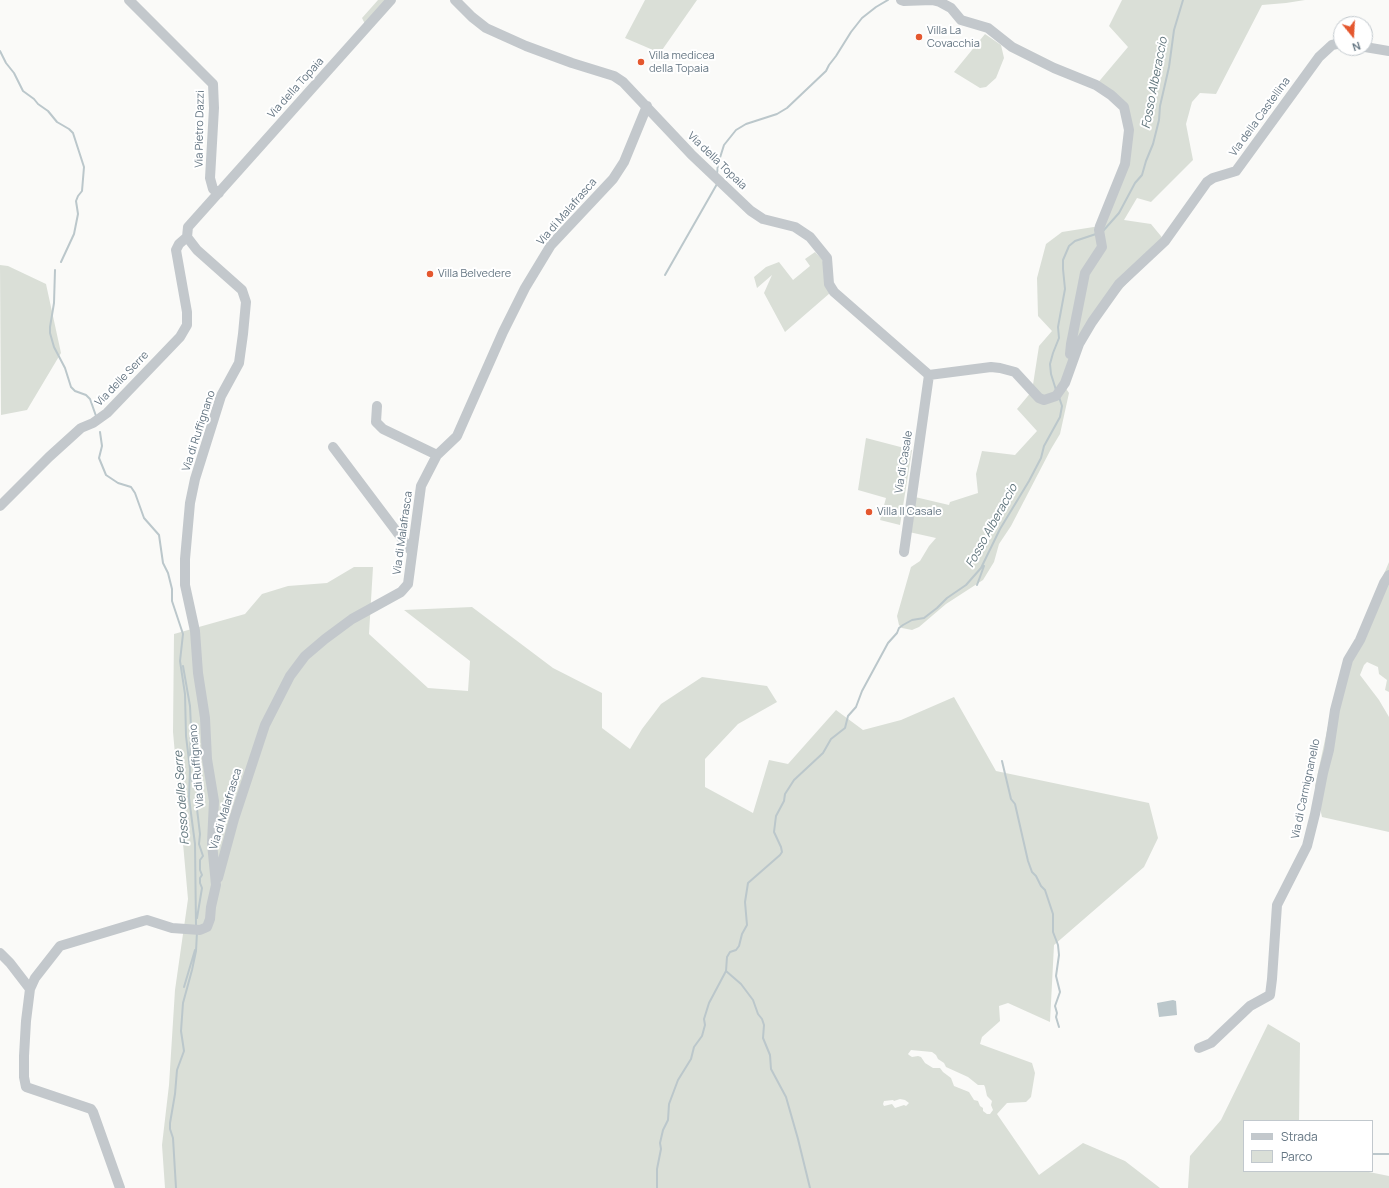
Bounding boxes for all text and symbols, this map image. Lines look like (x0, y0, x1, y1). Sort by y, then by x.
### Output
north arrow (1333, 16, 1373, 56)
place label: Villa La Covacchia (927, 24, 980, 50)
marker: Villa La Covacchia (914, 32, 924, 42)
water label: Fosso Alberaccio (1139, 36, 1171, 130)
text: N (1350, 39, 1363, 55)
place label: Villa medicea della Topaia (649, 49, 715, 75)
street label: Via della Topaia (265, 55, 327, 121)
marker: Villa medicea della Topaia (636, 57, 646, 67)
street label: Via della Castellina (1227, 75, 1293, 159)
street label: Via Pietro Dazzi (193, 90, 207, 168)
street label: Via della Topaia (685, 129, 749, 193)
street label: Via di Malafrasca (534, 176, 600, 248)
place label: Villa Belvedere (438, 267, 511, 281)
marker: Villa Belvedere (425, 269, 435, 279)
street label: Via delle Serre (92, 349, 152, 409)
street label: Via di Ruffignano (180, 389, 218, 473)
street label: Via di Casale (893, 430, 915, 494)
water label: Fosso Alberaccio (963, 482, 1021, 570)
street label: Via di Malafrasca (391, 490, 415, 576)
place label: Villa Il Casale (877, 505, 942, 519)
marker: Villa Il Casale (864, 507, 874, 517)
street label: Via di Ruffignano (187, 723, 207, 809)
street label: Via di Carmignanello (1289, 738, 1323, 840)
water label: Fosso delle Serre (172, 751, 192, 845)
street label: Via di Malafrasca (207, 767, 245, 851)
legend (1243, 1120, 1373, 1172)
text: Strada (1281, 1128, 1318, 1145)
text: Parco (1281, 1148, 1312, 1165)

